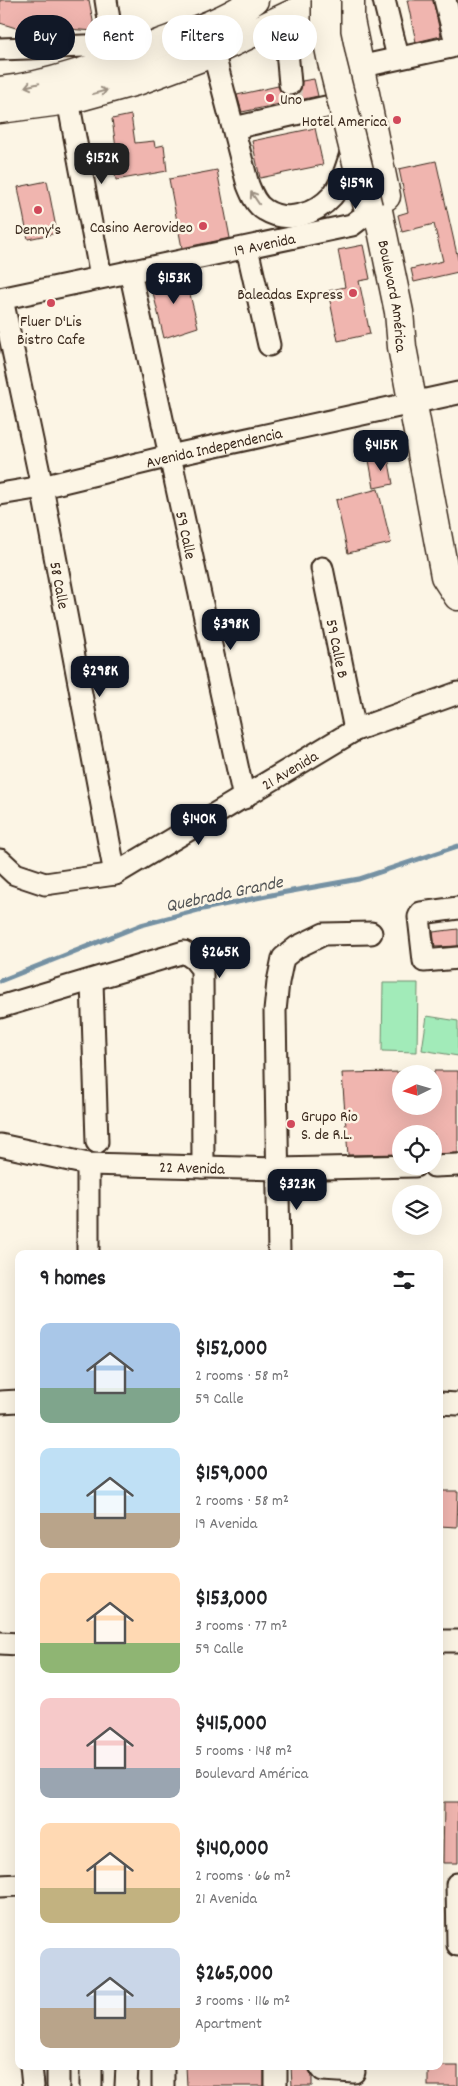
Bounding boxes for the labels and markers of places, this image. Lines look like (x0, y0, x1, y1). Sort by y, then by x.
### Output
place label: Uno (280, 89, 302, 112)
marker: Uno (264, 92, 276, 104)
place label: Hotel America (302, 111, 387, 134)
marker: Hotel America (391, 114, 403, 126)
pin: $152K (67, 142, 137, 185)
pin: $159K (321, 168, 391, 210)
marker: Denny's (32, 204, 44, 216)
place label: Casino Aerovideo (90, 217, 193, 240)
place label: Denny's (15, 219, 61, 242)
marker: Casino Aerovideo (197, 220, 209, 232)
pin: $153K (139, 262, 209, 305)
place label: Baleadas Express (237, 284, 343, 307)
marker: Baleadas Express (347, 287, 359, 299)
marker: Fluer D'Lis Bistro Cafe (45, 297, 57, 309)
place label: Fluer D'Lis Bistro Cafe (17, 311, 85, 352)
pin: $415K (346, 430, 416, 472)
pin: $398K (196, 608, 266, 651)
pin: $298K (65, 656, 135, 698)
pin: $140K (164, 804, 234, 846)
pin: $265K (185, 936, 255, 979)
place label: Grupo Rio S. de R.L. (301, 1106, 358, 1147)
marker: Grupo Rio S. de R.L. (285, 1118, 297, 1130)
pin: $323K (262, 1168, 332, 1211)

